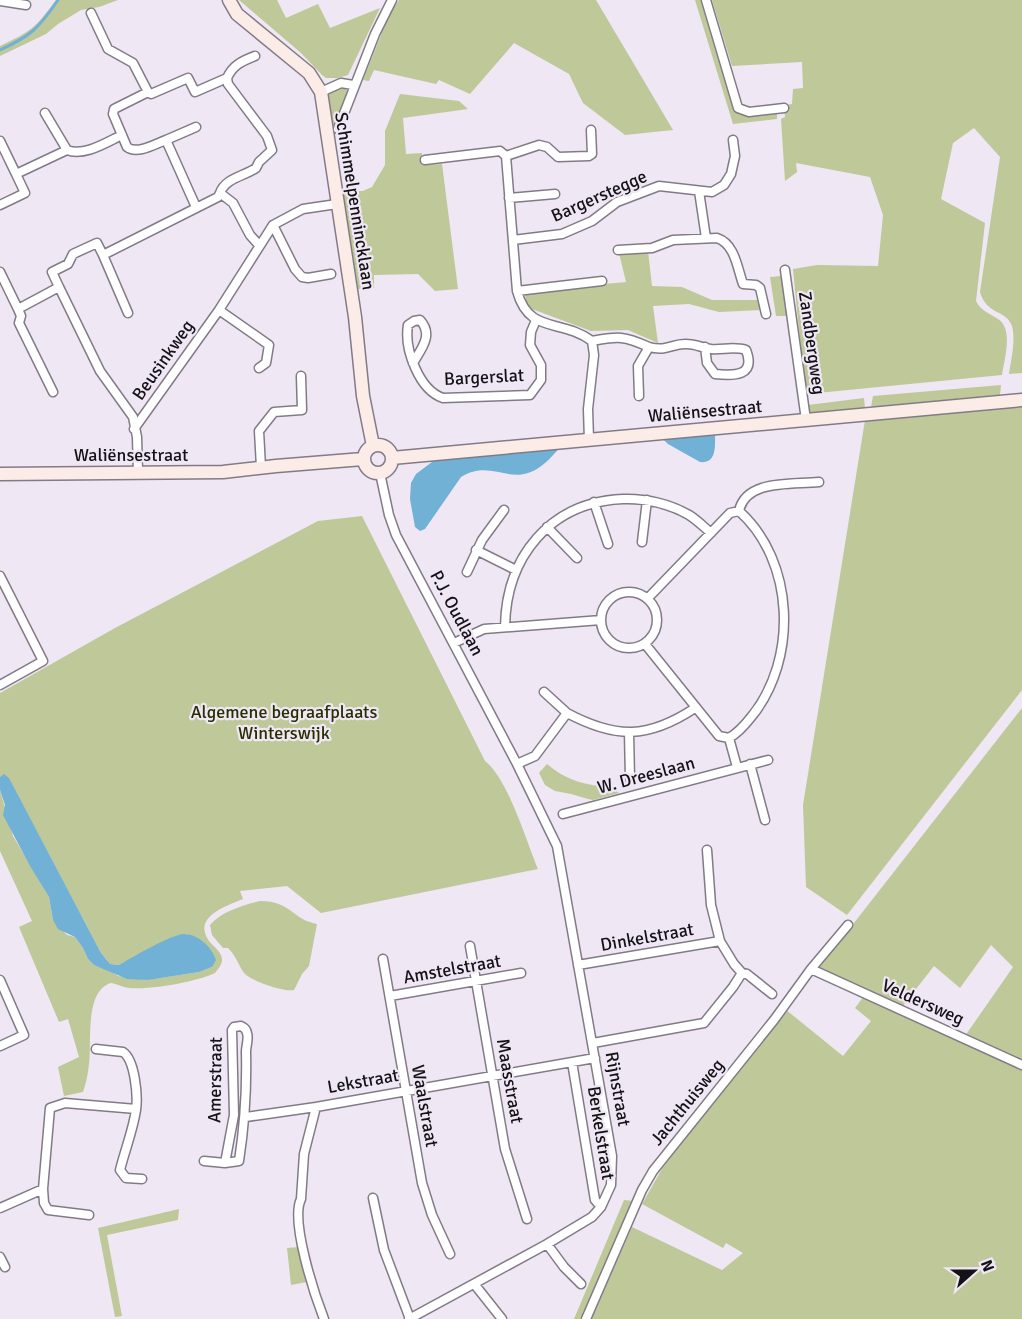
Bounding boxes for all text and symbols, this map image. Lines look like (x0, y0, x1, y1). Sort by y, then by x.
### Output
street label: Schimmelpennincklaan (330, 111, 380, 291)
street label: Bargerstegge (548, 165, 650, 227)
street label: Zandbergweg (794, 290, 830, 396)
street label: Beusinkweg (127, 316, 199, 404)
street label: Bargerslat (443, 364, 525, 390)
street label: Waliënsestraat (647, 395, 763, 427)
street label: Waliënsestraat (74, 444, 188, 466)
street label: P.J. Oudlaan (425, 567, 489, 659)
park label: Algemene begraafplaats Winterswijk (191, 701, 377, 744)
street label: W. Dreeslaan (595, 751, 697, 799)
street label: Dinkelstraat (599, 918, 695, 956)
street label: Amstelstraat (401, 950, 503, 988)
street label: Veldersweg (878, 974, 968, 1030)
street label: Amerstraat (203, 1037, 227, 1123)
street label: Maasstraat (492, 1037, 528, 1125)
street label: Rijnstraat (601, 1050, 635, 1128)
street label: Jachthuisweg (645, 1054, 729, 1150)
street label: Waalstraat (407, 1063, 443, 1149)
street label: Lekstraat (326, 1064, 400, 1098)
street label: Berkelstraat (583, 1085, 619, 1181)
north arrow (944, 1241, 1004, 1301)
text: N (976, 1257, 998, 1275)

